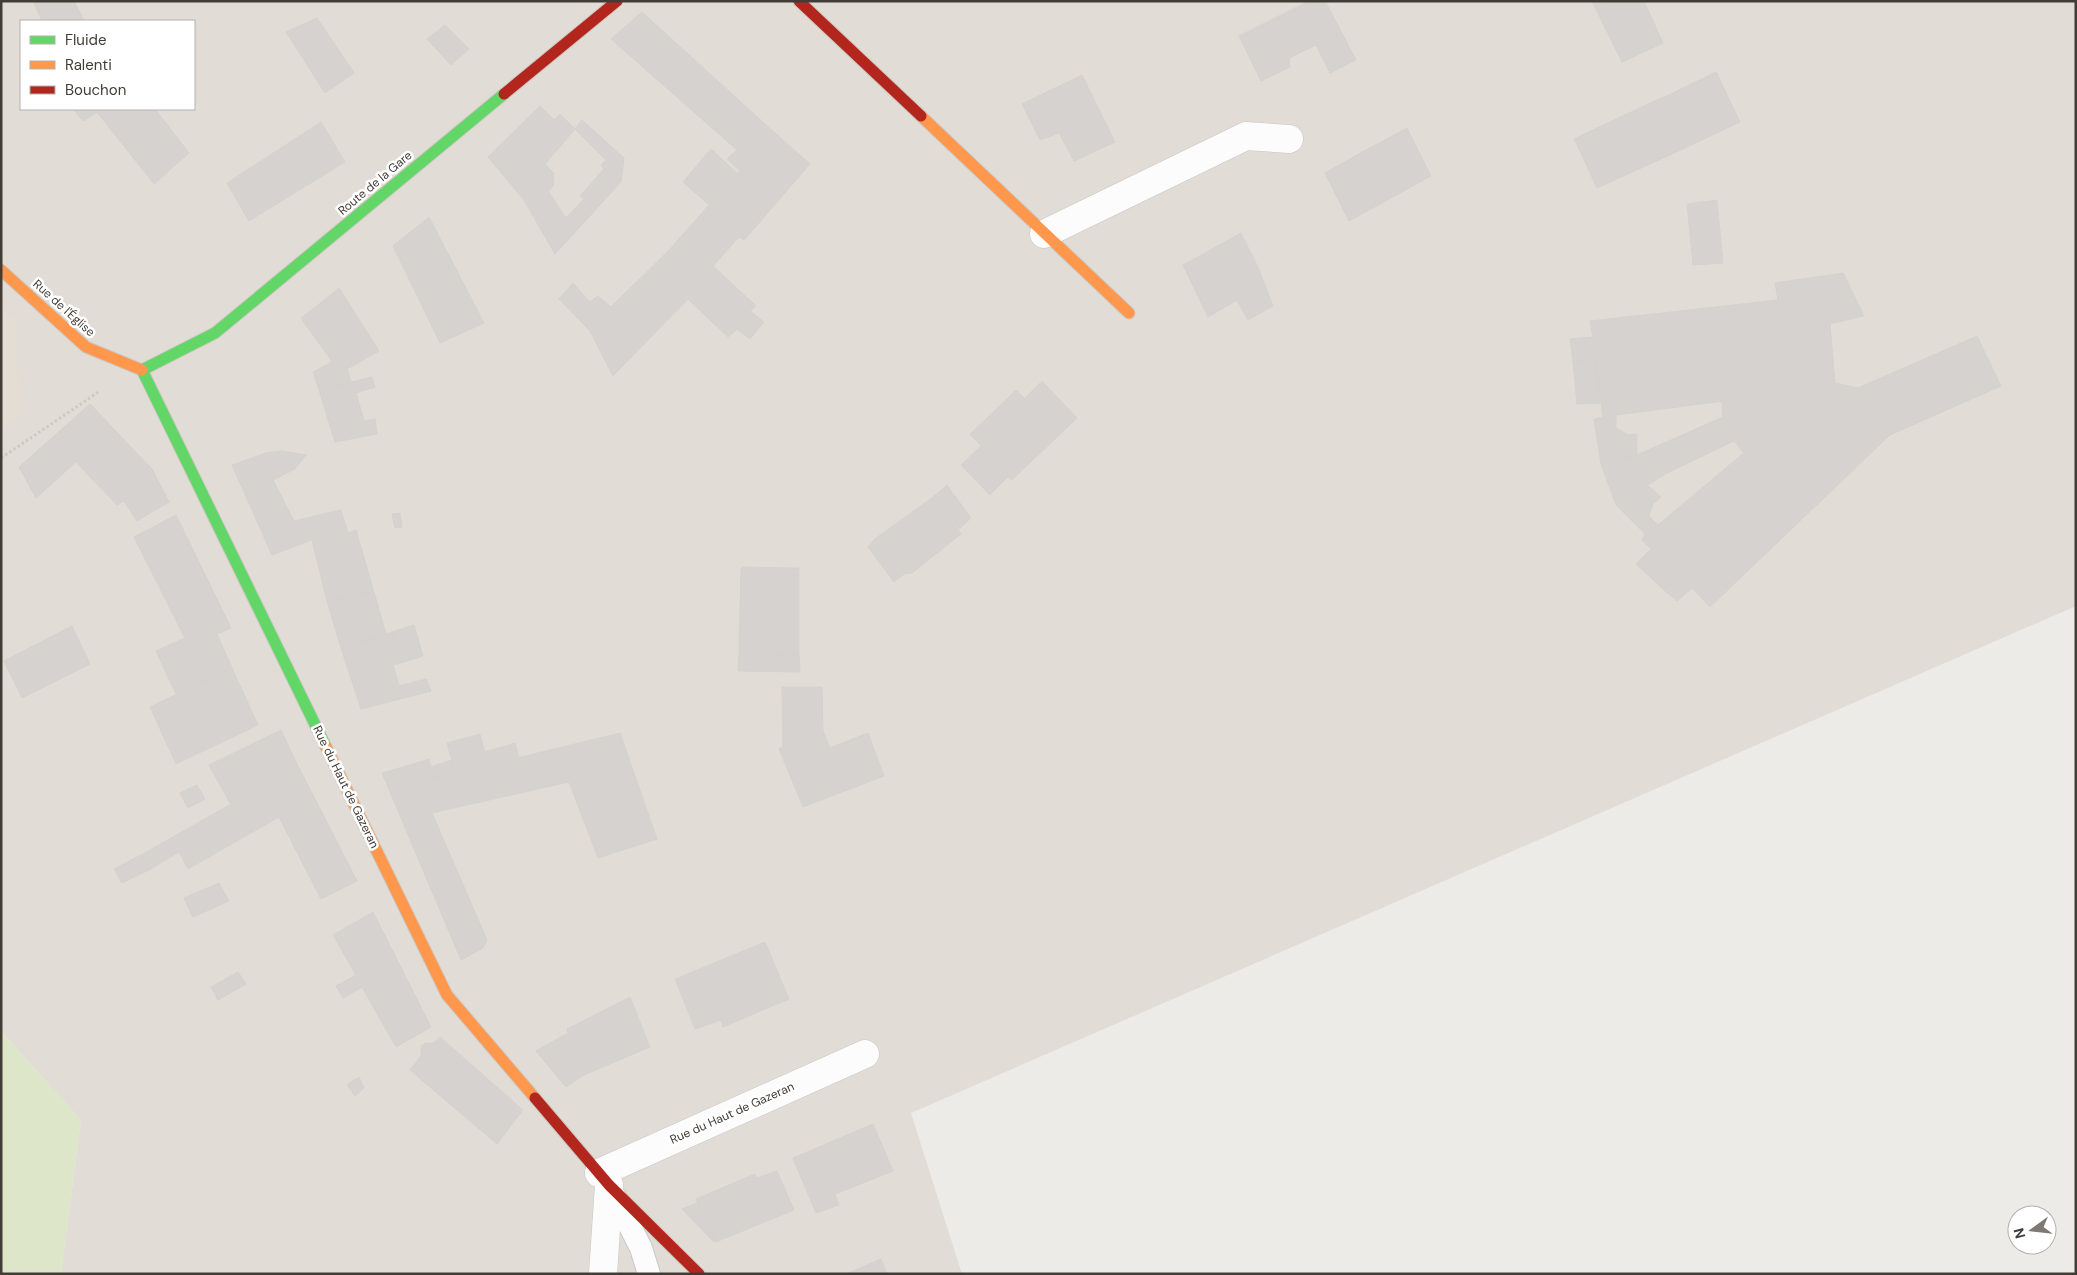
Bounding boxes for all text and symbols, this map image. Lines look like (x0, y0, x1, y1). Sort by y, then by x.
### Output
legend (20, 20, 195, 110)
text: Fluide (65, 30, 107, 50)
text: Ralenti (65, 55, 112, 75)
text: Bouchon (65, 80, 126, 100)
street label: Route de la Gare (335, 147, 415, 219)
street label: Rue de l'Église (30, 276, 98, 340)
street label: Rue du Haut de Gazeran (309, 723, 383, 851)
street label: Rue du Haut de Gazeran (667, 1078, 797, 1148)
north arrow (2007, 1205, 2057, 1255)
text: N (2009, 1226, 2029, 1241)

